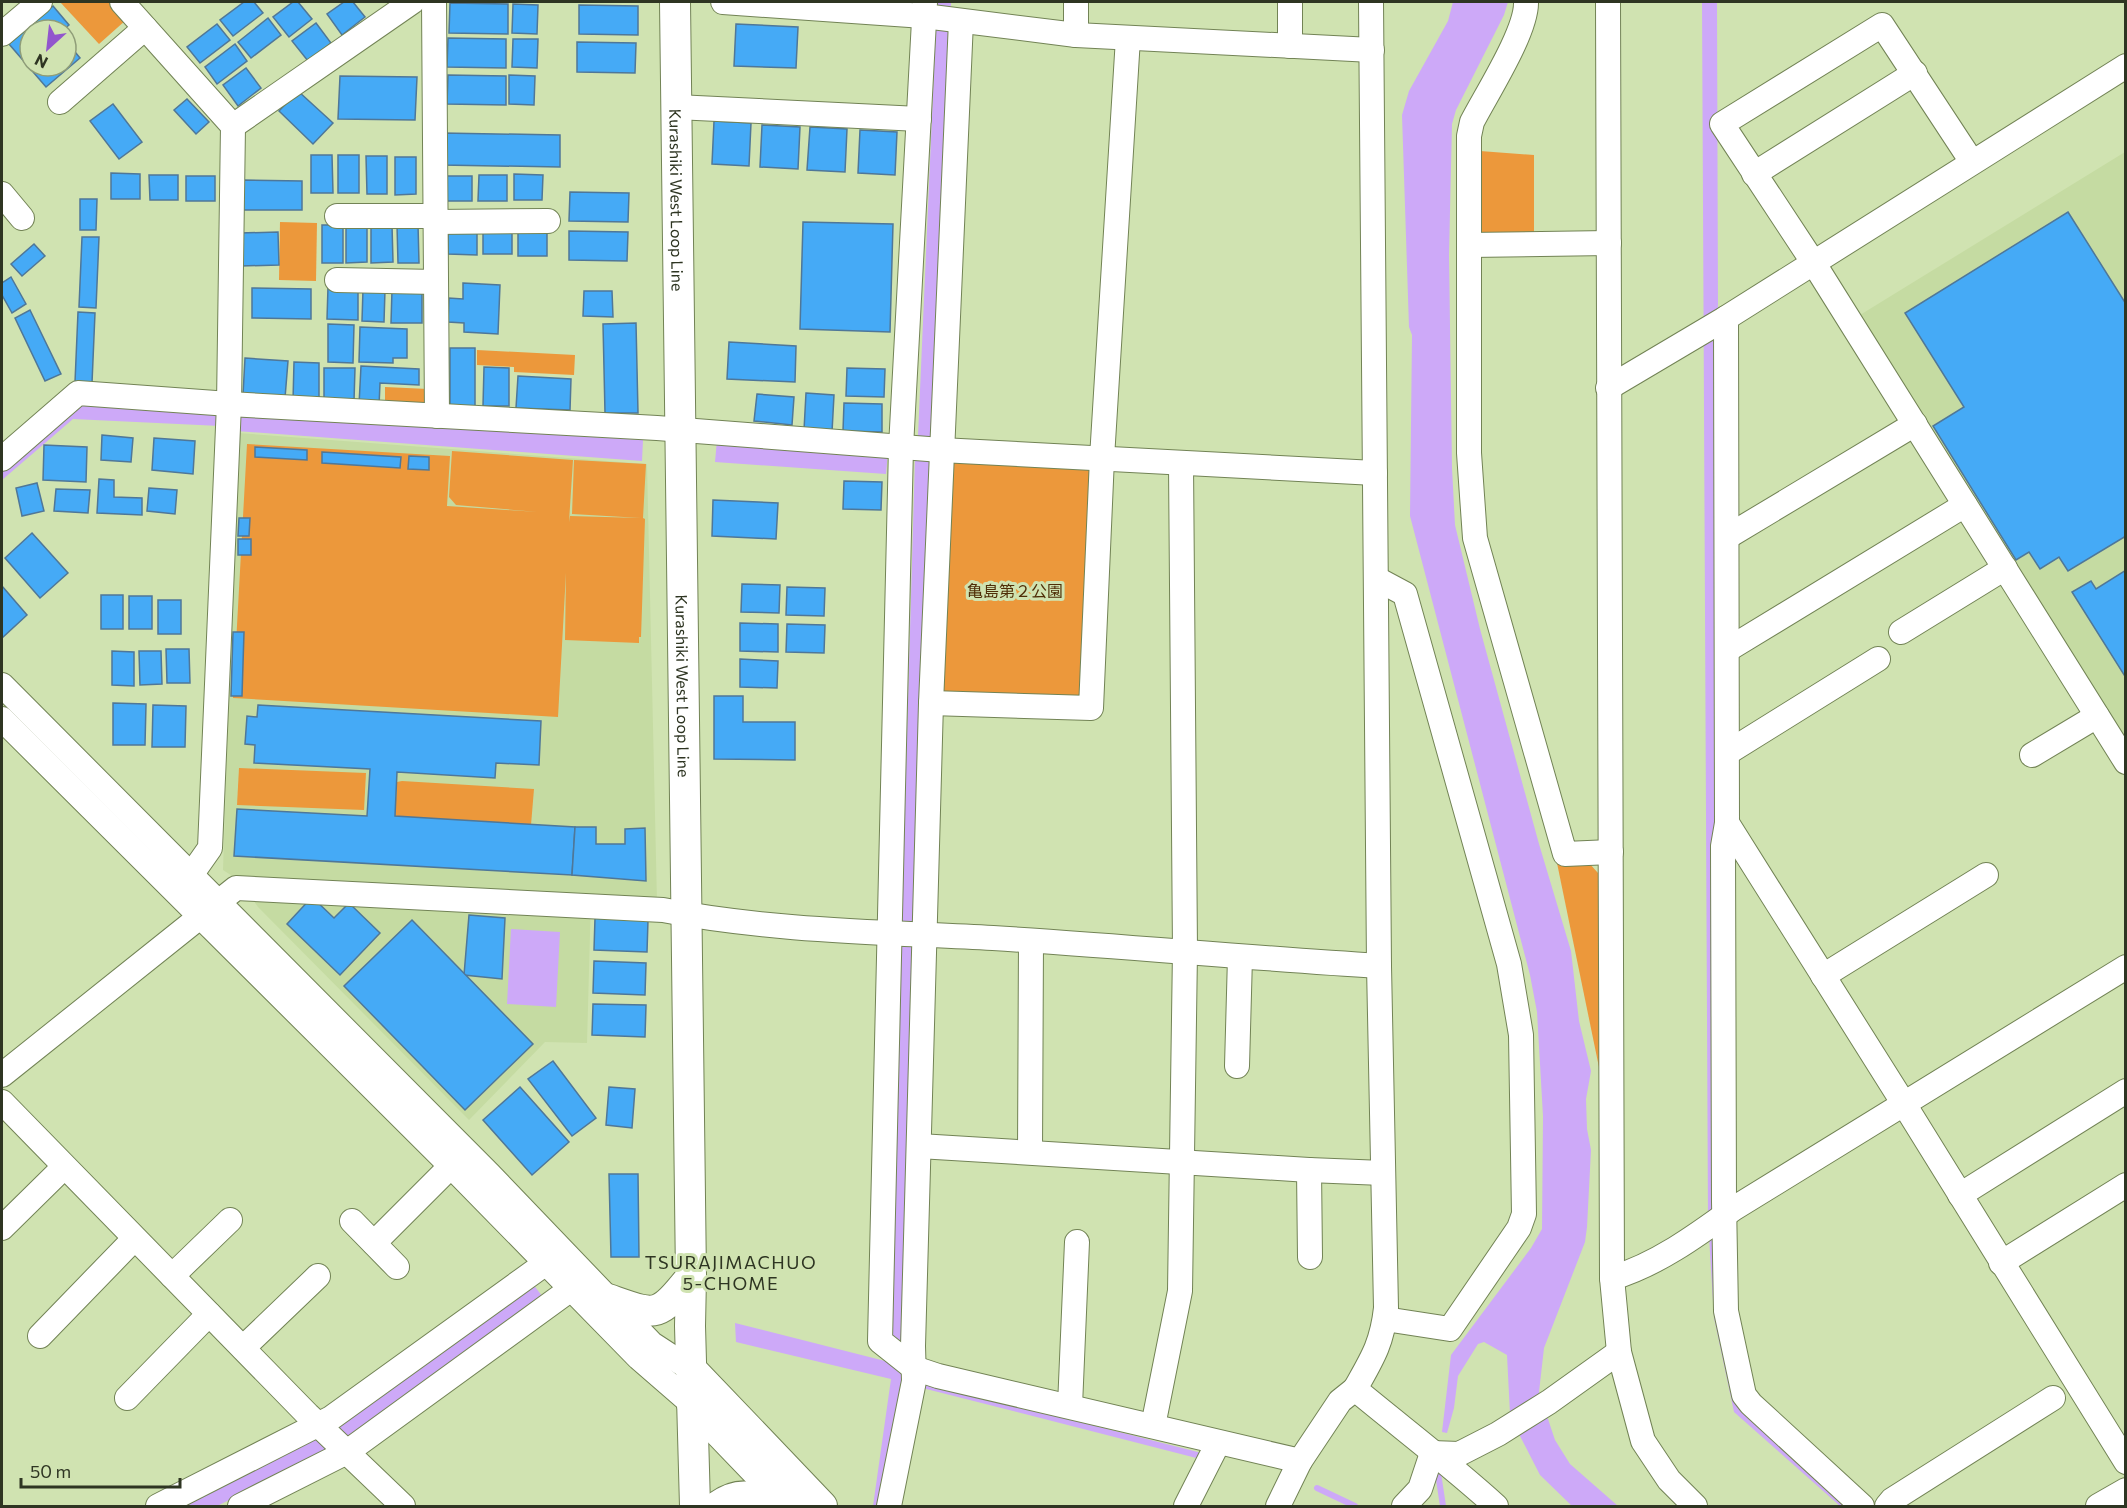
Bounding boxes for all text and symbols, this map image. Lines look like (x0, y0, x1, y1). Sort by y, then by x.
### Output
north arrow (18, 18, 78, 78)
text: N (31, 51, 51, 73)
street label: Kurashiki West Loop Line (667, 108, 688, 292)
park label: 亀島第２公園 (967, 581, 1063, 600)
street label: Kurashiki West Loop Line (673, 594, 694, 777)
district label: TSURAJIMACHUO 5-CHOME (645, 1251, 817, 1294)
scale bar (21, 1451, 180, 1489)
text: 50 m (30, 1460, 71, 1482)

